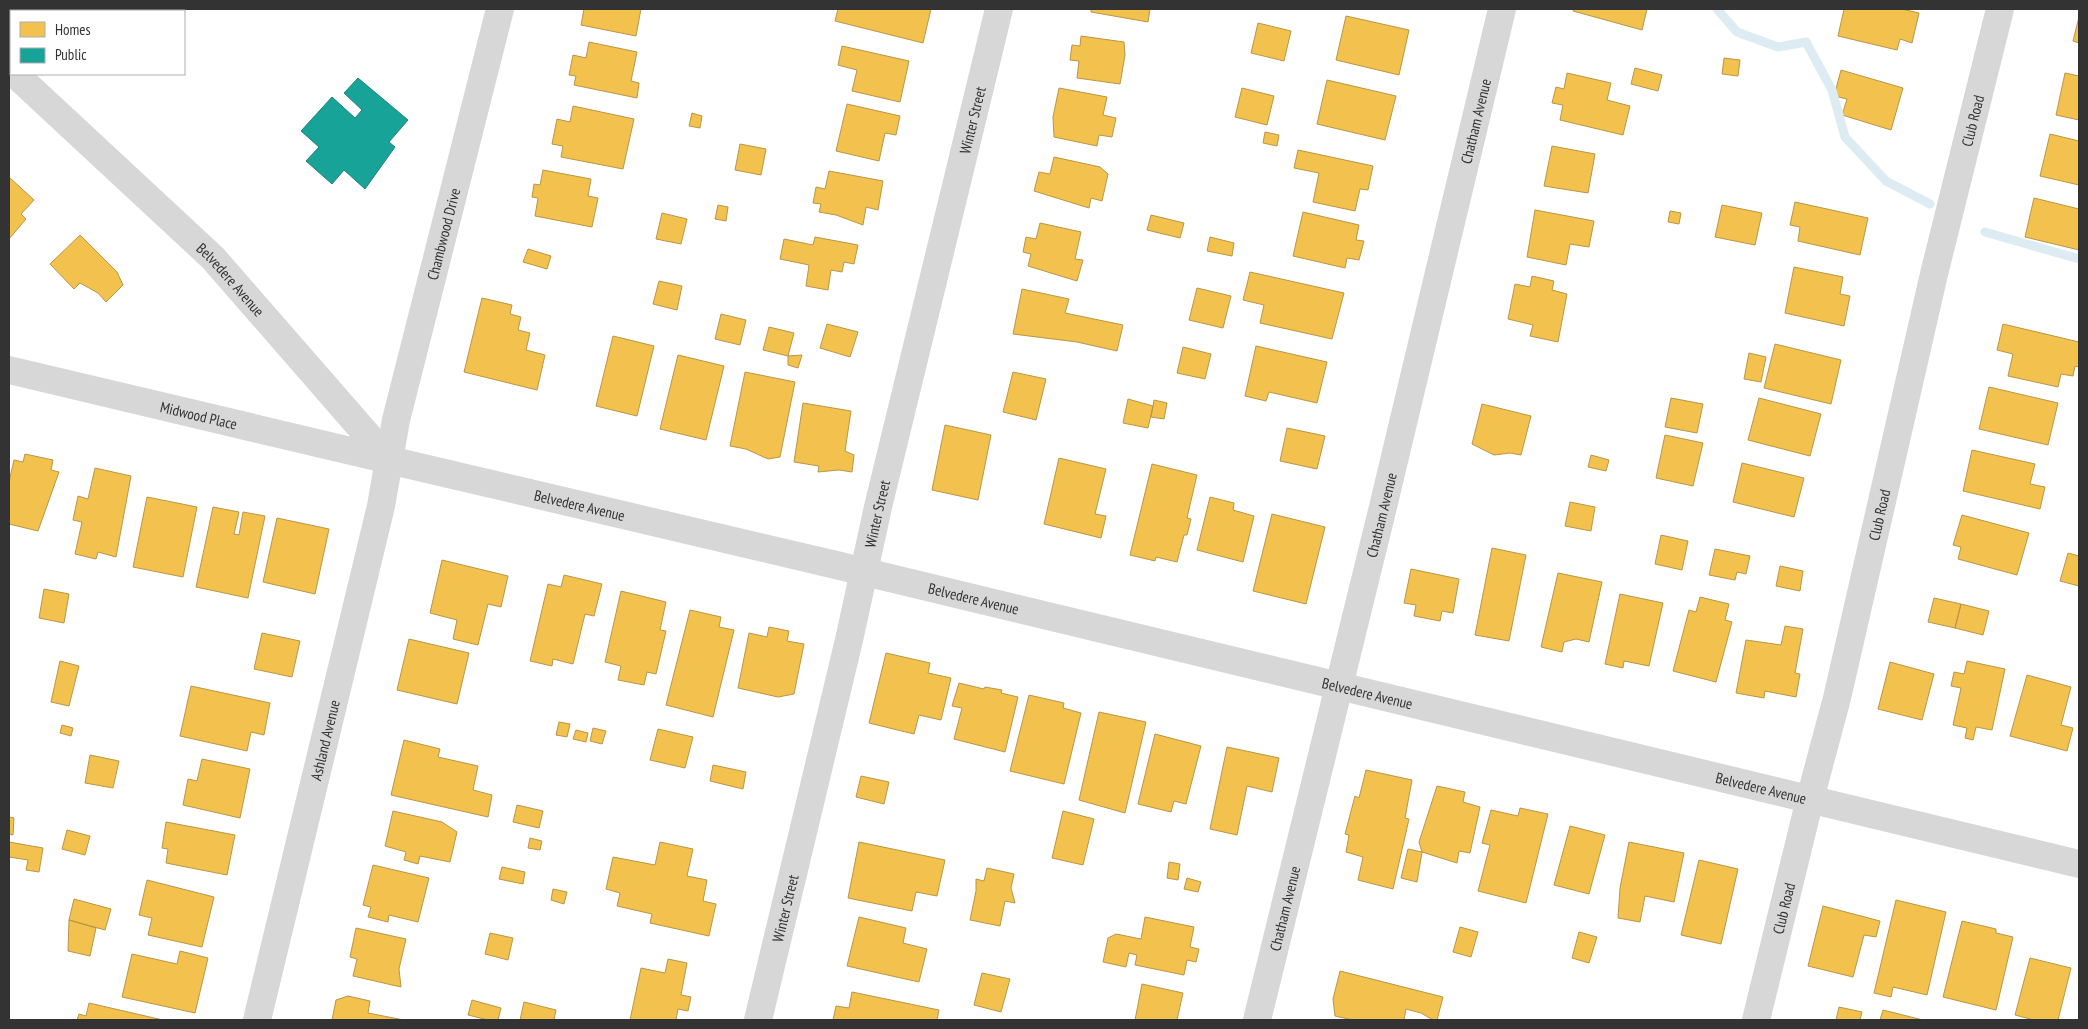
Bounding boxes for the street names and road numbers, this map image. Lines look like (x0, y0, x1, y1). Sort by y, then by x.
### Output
street label: Chatham Avenue (1456, 77, 1495, 166)
street label: Winter Street (955, 85, 989, 156)
street label: Club Road (1957, 93, 1988, 148)
street label: Chambwood Drive (422, 186, 464, 282)
street label: Belvedere Avenue (193, 238, 269, 320)
street label: Midwood Place (158, 397, 239, 433)
street label: Chatham Avenue (1361, 471, 1400, 559)
street label: Winter Street (860, 478, 894, 549)
street label: Belvedere Avenue (532, 485, 627, 525)
street label: Club Road (1864, 487, 1894, 542)
street label: Belvedere Avenue (926, 578, 1021, 618)
street label: Belvedere Avenue (1320, 673, 1415, 713)
street label: Ashland Avenue (306, 698, 343, 782)
street label: Belvedere Avenue (1714, 767, 1808, 808)
street label: Chatham Avenue (1265, 864, 1304, 953)
street label: Winter Street (768, 873, 802, 944)
street label: Club Road (1768, 881, 1799, 936)

